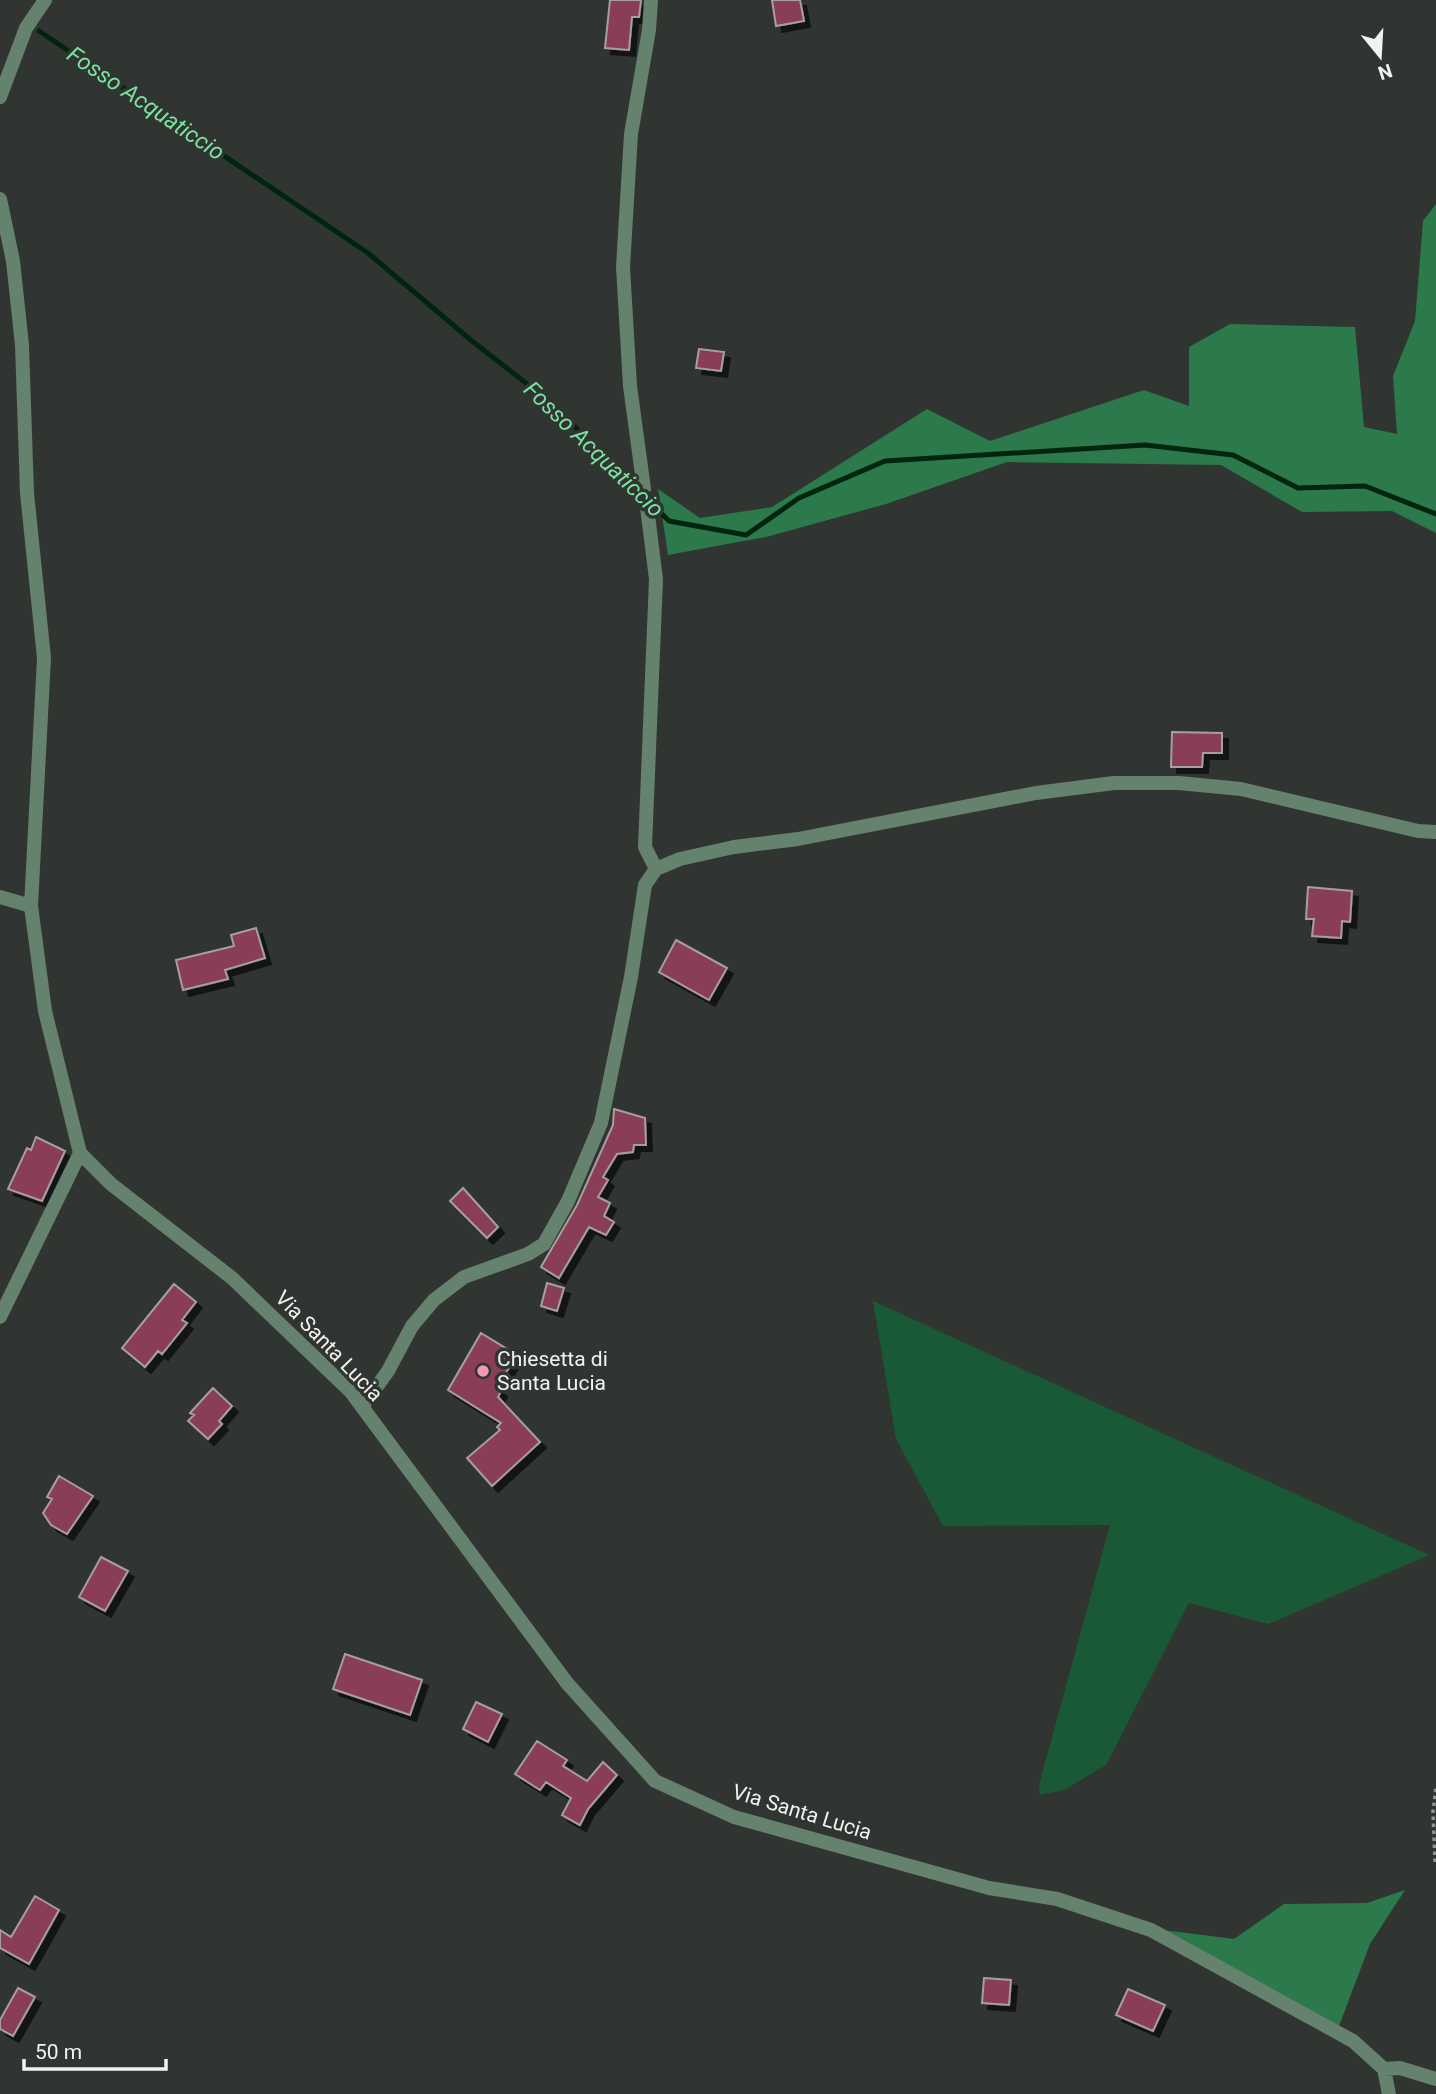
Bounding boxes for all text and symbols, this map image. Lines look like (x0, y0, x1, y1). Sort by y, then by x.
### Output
north arrow (1345, 21, 1415, 91)
water label: Fosso Acquaticcio (62, 41, 229, 166)
text: N (1375, 59, 1395, 85)
water label: Fosso Acquaticcio (518, 376, 669, 523)
street label: Via Santa Lucia (270, 1286, 388, 1406)
place label: Chiesetta di Santa Lucia (497, 1347, 608, 1395)
marker: Chiesetta di Santa Lucia (475, 1363, 491, 1379)
street label: Via Santa Lucia (730, 1779, 874, 1845)
scale bar (24, 2028, 166, 2072)
text: 50 m (35, 2040, 82, 2064)

